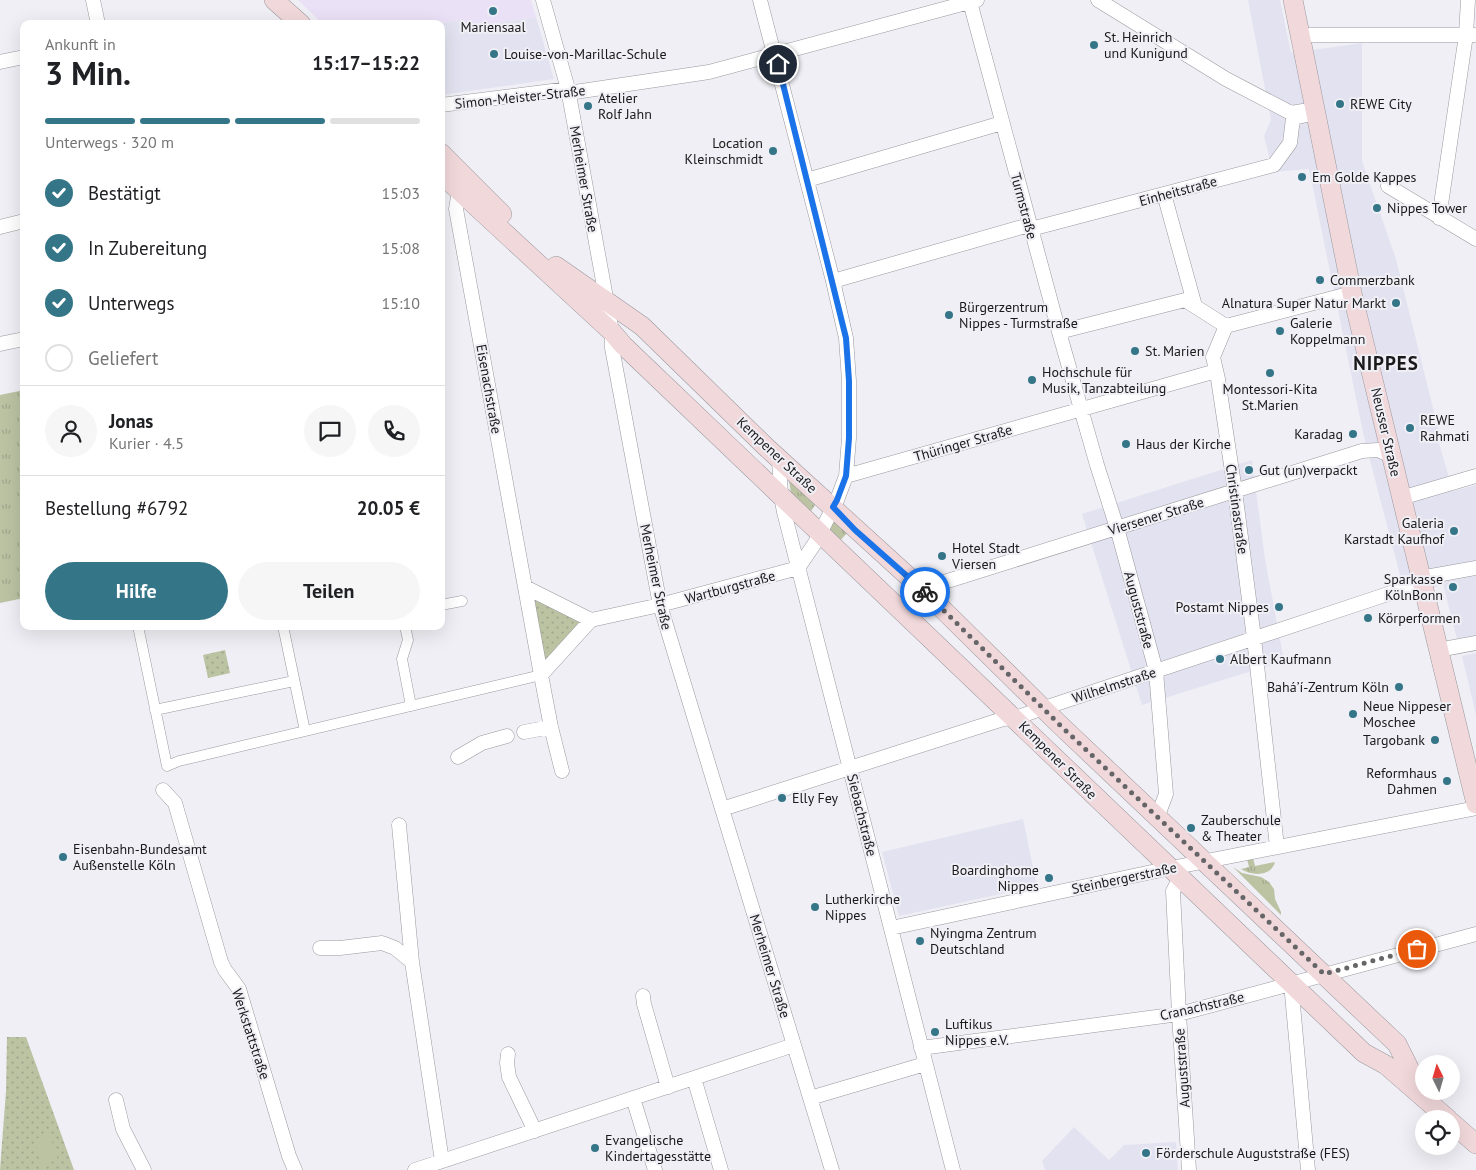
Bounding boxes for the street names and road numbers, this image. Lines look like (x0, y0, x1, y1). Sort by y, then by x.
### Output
street label: Simon-Meister-Straße (454, 81, 586, 113)
street label: Merheimer Straße (566, 124, 602, 234)
street label: Turmstraße (1007, 171, 1041, 241)
street label: Einheitstraße (1137, 172, 1219, 210)
street label: Eisenachstraße (472, 343, 506, 435)
street label: Neusser Straße (1367, 386, 1405, 478)
street label: Kempener Straße (733, 413, 821, 497)
street label: Thüringer Straße (912, 420, 1014, 466)
street label: Christinastraße (1222, 463, 1252, 555)
street label: Viersener Straße (1105, 493, 1206, 539)
street label: Merheimer Straße (636, 522, 676, 632)
street label: Wartburgstraße (683, 566, 777, 608)
street label: Auguststraße (1120, 569, 1158, 651)
street label: Wilhelmstraße (1070, 663, 1158, 707)
street label: Kempener Straße (1015, 717, 1101, 803)
street label: Siebachstraße (843, 772, 881, 858)
street label: Steinbergerstraße (1070, 858, 1178, 898)
street label: Merheimer Straße (746, 912, 794, 1020)
street label: Werkstattstraße (228, 986, 274, 1082)
street label: Cranachstraße (1158, 988, 1246, 1024)
street label: Auguststraße (1170, 1028, 1194, 1108)

